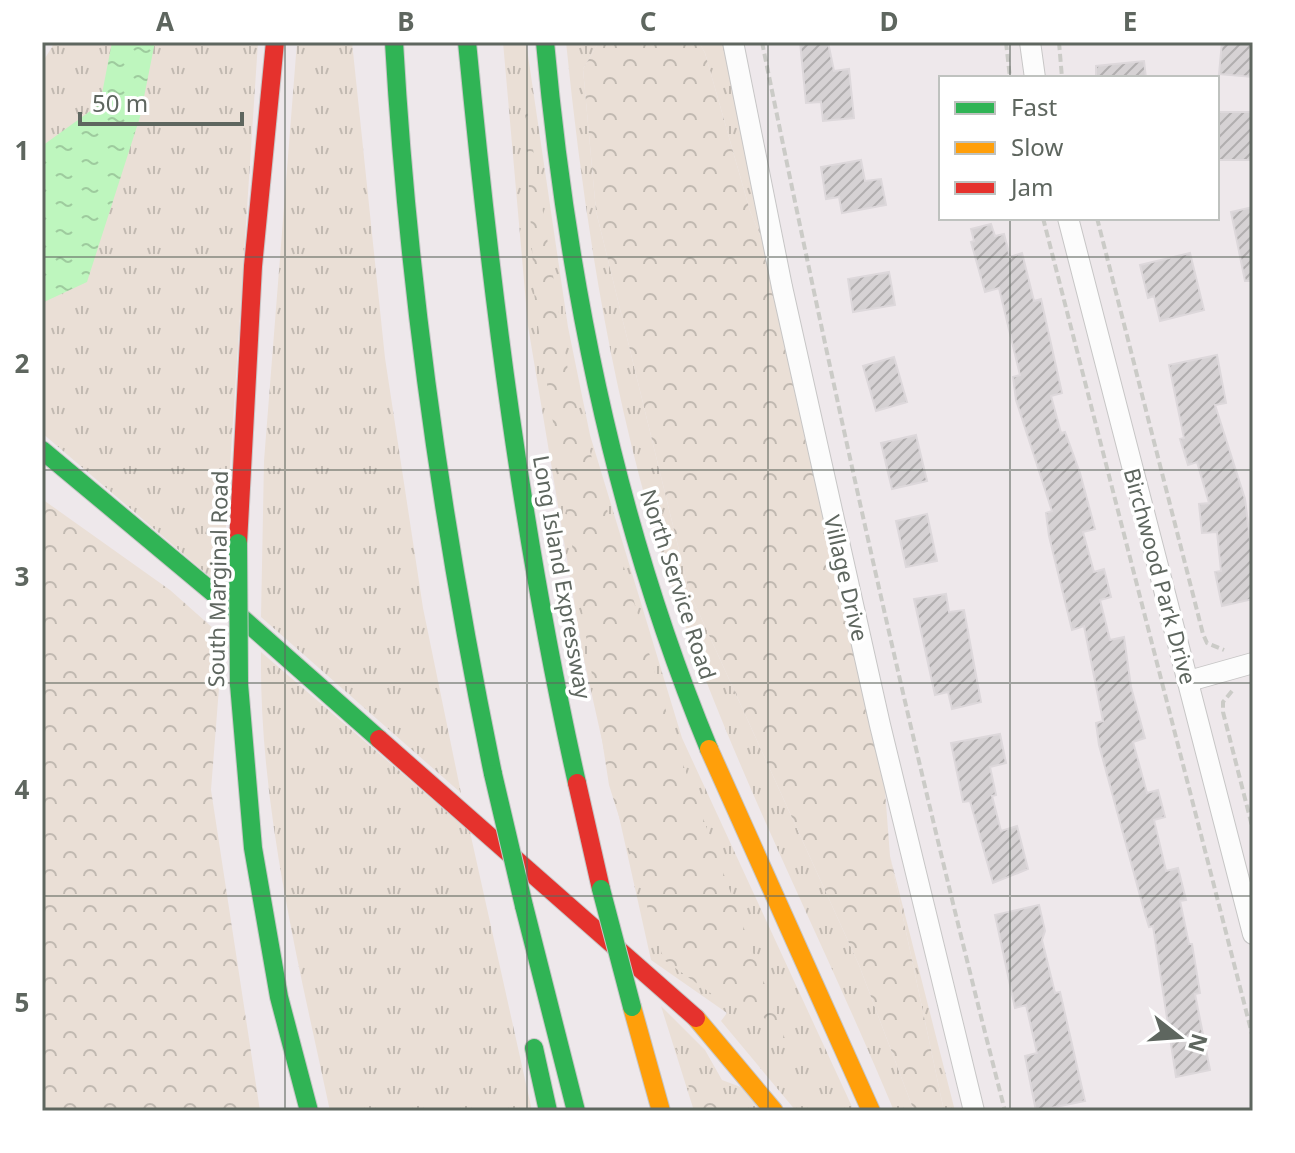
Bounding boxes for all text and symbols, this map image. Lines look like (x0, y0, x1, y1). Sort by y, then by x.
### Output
text: A (156, 3, 174, 39)
text: B (397, 3, 415, 39)
text: C (640, 3, 656, 39)
text: D (879, 3, 899, 39)
text: E (1123, 3, 1137, 39)
scale bar (80, 76, 242, 126)
legend (939, 76, 1219, 220)
text: 50 m (92, 86, 148, 119)
text: Fast (1011, 90, 1057, 123)
text: Slow (1011, 130, 1063, 163)
text: 1 (15, 132, 29, 168)
text: Jam (1009, 170, 1053, 203)
text: 2 (15, 345, 30, 381)
street label: Long Island Expressway (527, 453, 599, 702)
street label: Birchwood Park Drive (1118, 465, 1204, 687)
street label: South Marginal Road (200, 470, 234, 688)
street label: North Service Road (634, 485, 724, 683)
street label: Village Drive (818, 512, 876, 644)
text: 3 (15, 558, 29, 594)
text: 4 (15, 771, 30, 807)
text: 5 (15, 984, 29, 1020)
north arrow (1139, 997, 1219, 1077)
text: N (1182, 1030, 1216, 1056)

